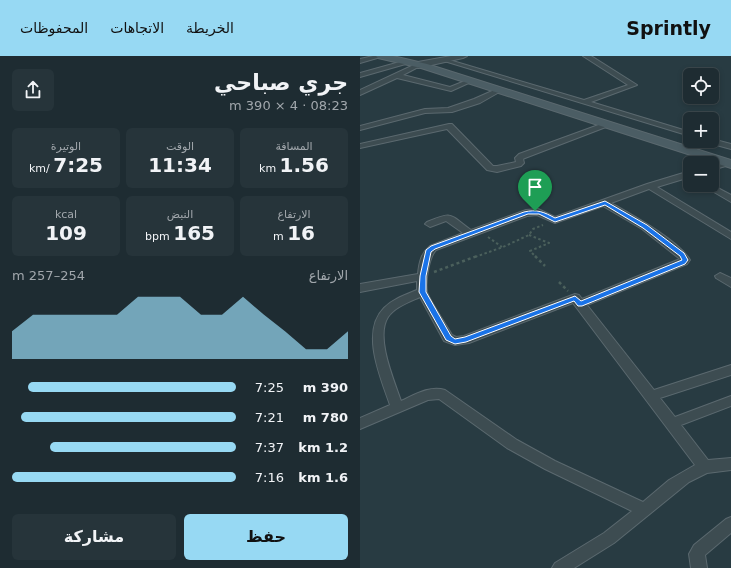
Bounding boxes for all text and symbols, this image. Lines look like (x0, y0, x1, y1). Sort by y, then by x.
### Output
text: Sprintly (626, 17, 711, 39)
text: المحفوظات (20, 20, 88, 36)
text: الاتجاهات (110, 20, 164, 36)
text: الخريطة (186, 20, 234, 36)
map controls (683, 68, 719, 192)
button: locate (683, 68, 719, 104)
button: share (12, 69, 54, 111)
text: جري صباحي (214, 70, 348, 95)
text: 08:23 · 4 × 390 m (229, 98, 348, 113)
button: + (683, 112, 719, 148)
text: الوتيرة (51, 140, 81, 153)
text: الوقت (166, 140, 194, 153)
text: المسافة (275, 140, 313, 153)
text: 7:25 (53, 153, 103, 177)
text: 11:34 (148, 153, 212, 177)
text: 1.56 (280, 153, 329, 177)
button: − (683, 156, 719, 192)
text: /km (29, 162, 53, 175)
text: km (259, 162, 280, 175)
pin (518, 170, 552, 211)
icon: arrive (524, 176, 546, 198)
text: kcal (55, 208, 77, 221)
text: النبض (167, 208, 193, 221)
text: الارتفاع (277, 208, 311, 221)
text: 109 (45, 221, 87, 245)
text: 165 (173, 221, 215, 245)
text: 16 (287, 221, 315, 245)
text: bpm (145, 230, 173, 243)
text: m (273, 230, 287, 243)
text: 254–257 m (12, 268, 85, 283)
text: الارتفاع (309, 268, 348, 283)
text: 7:25 (255, 380, 284, 395)
text: 390 m (303, 380, 348, 395)
text: 7:21 (255, 410, 284, 425)
text: 780 m (303, 410, 348, 425)
text: 7:37 (255, 440, 284, 455)
text: 1.2 km (298, 440, 348, 455)
text: 7:16 (255, 470, 284, 485)
text: 1.6 km (298, 470, 348, 485)
button: مشاركة (12, 514, 176, 560)
button: حفظ (184, 514, 348, 560)

